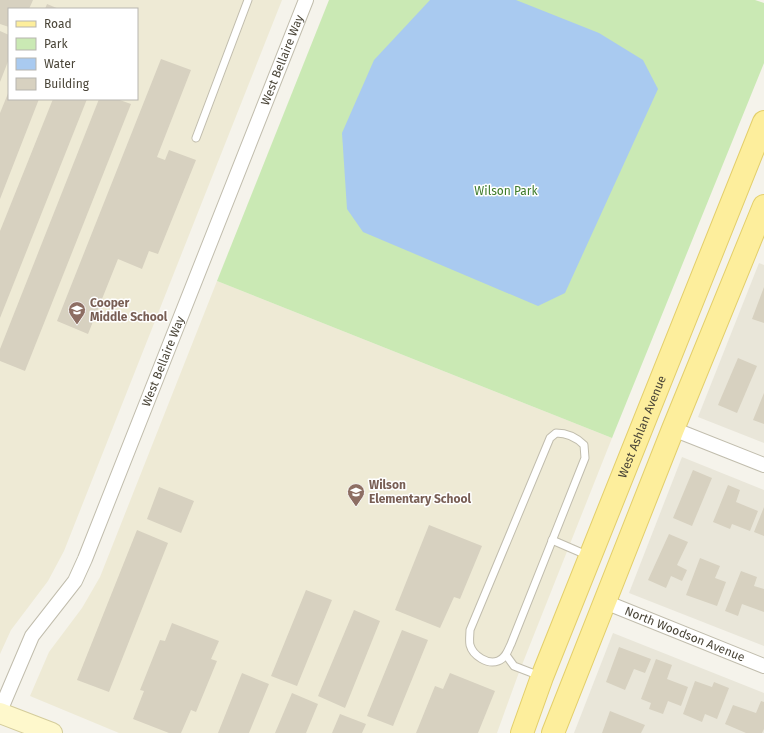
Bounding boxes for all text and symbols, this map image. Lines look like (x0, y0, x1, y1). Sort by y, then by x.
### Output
legend (8, 8, 138, 100)
street label: West Bellaire Way (258, 13, 306, 107)
text: Road (44, 17, 72, 31)
text: Park (44, 37, 68, 51)
text: Water (44, 57, 76, 71)
text: Building (44, 77, 90, 91)
park label: Wilson Park (474, 184, 538, 198)
place label: Cooper Middle School (90, 296, 168, 324)
school or university icon: Cooper Middle School (67, 300, 87, 325)
street label: West Bellaire Way (139, 314, 187, 409)
street label: West Ashlan Avenue (615, 373, 669, 480)
place label: Wilson Elementary School (369, 478, 472, 506)
school or university icon: Wilson Elementary School (346, 482, 366, 507)
street label: North Woodson Avenue (623, 604, 747, 665)

